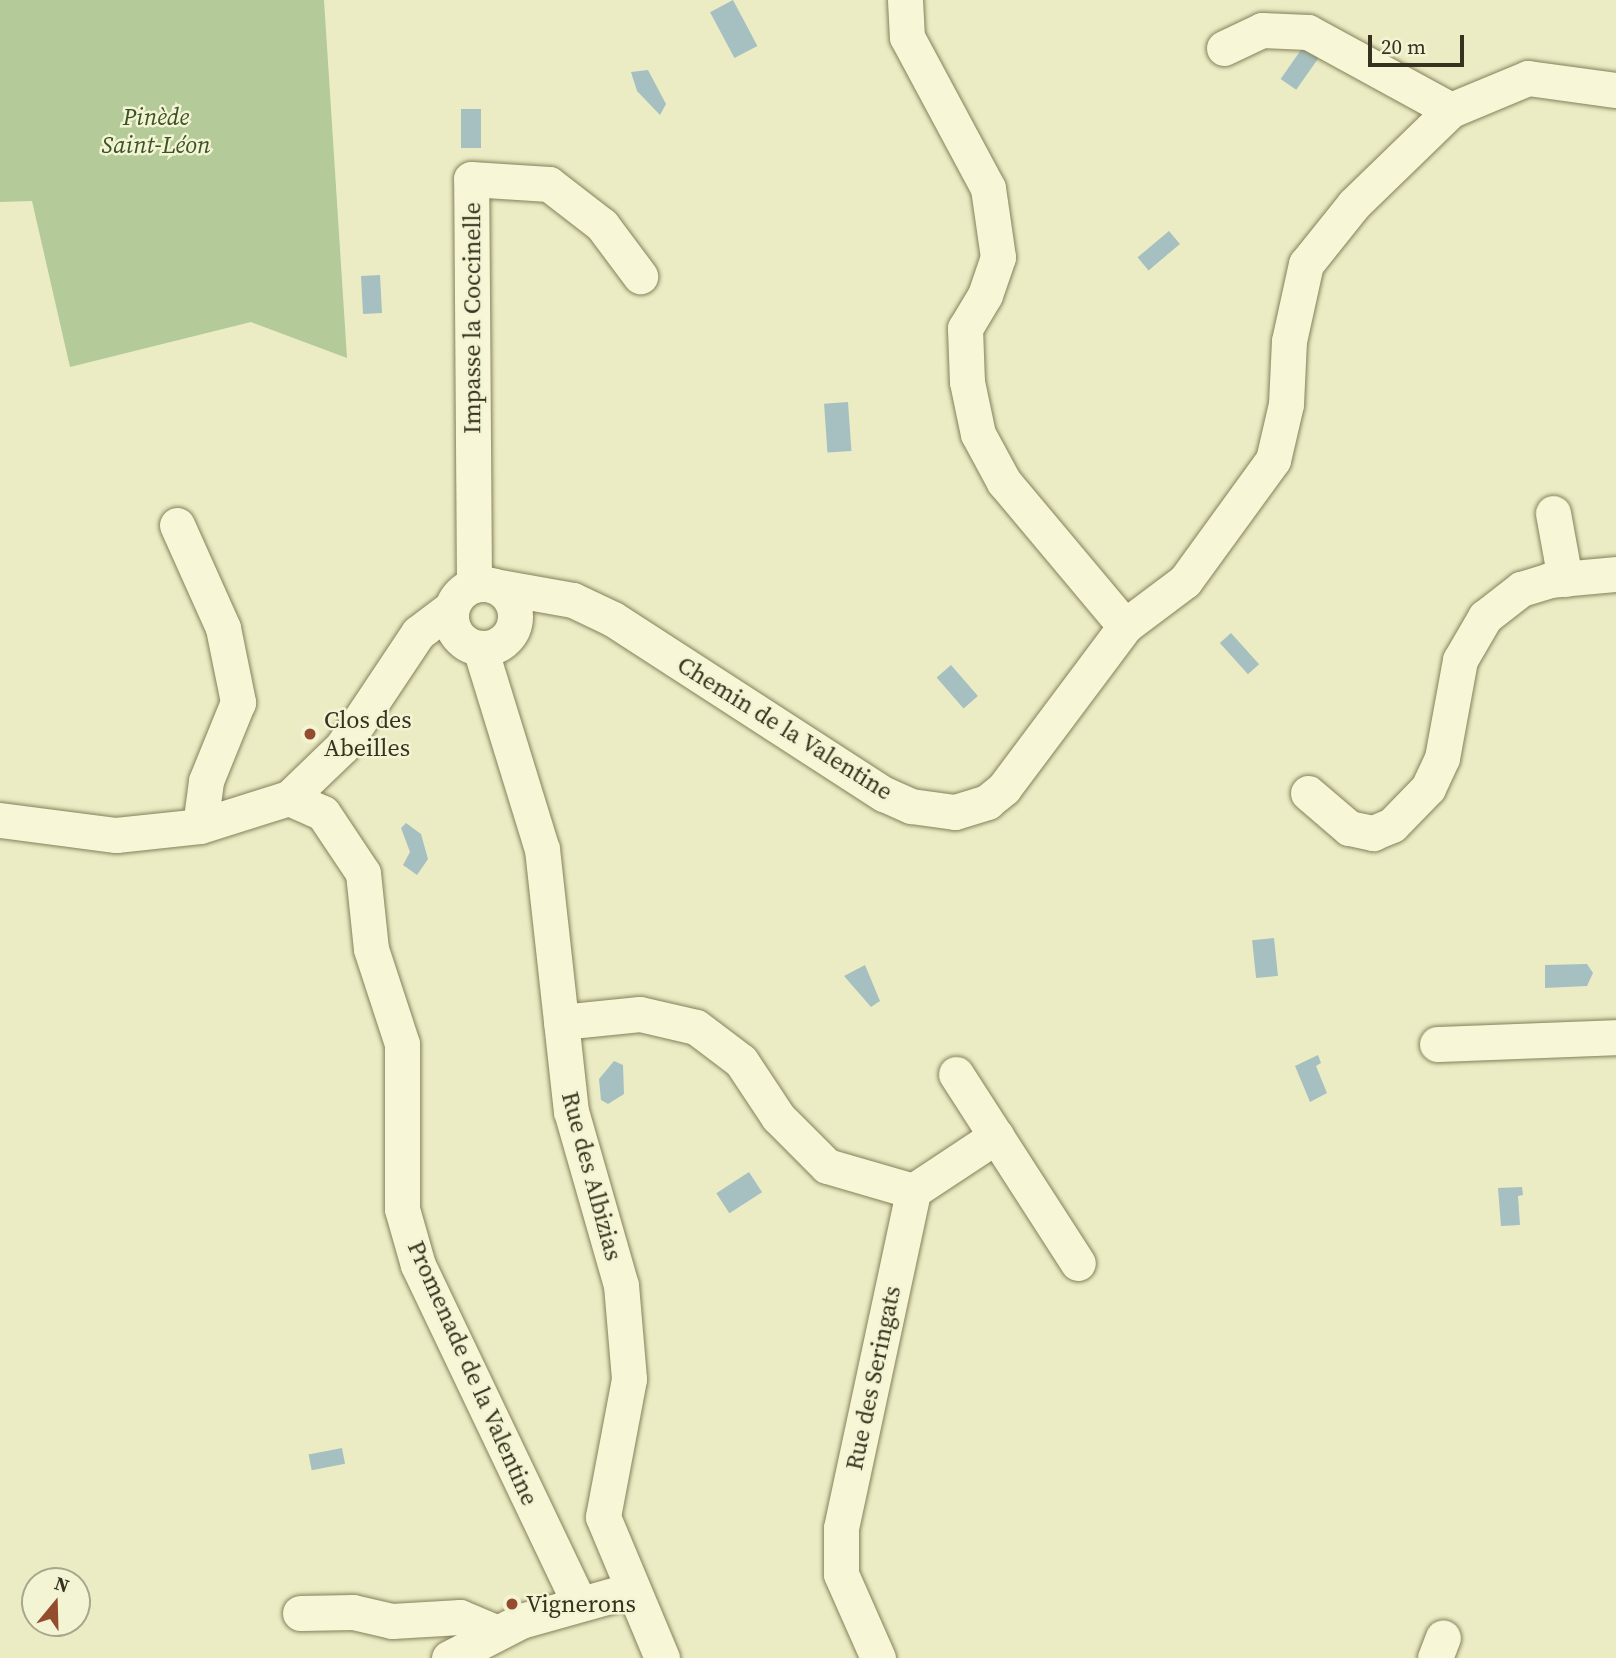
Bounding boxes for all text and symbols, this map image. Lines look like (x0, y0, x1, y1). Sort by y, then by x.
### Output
scale bar (1371, 21, 1467, 65)
text: 20 m (1381, 32, 1426, 61)
park label: Pinède Saint-Léon (101, 103, 211, 159)
street label: Impasse la Coccinelle (458, 202, 486, 434)
street label: Chemin de la Valentine (672, 650, 898, 806)
place label: Clos des Abeilles (324, 706, 412, 762)
marker: Clos des Abeilles (302, 726, 318, 742)
street label: Rue des Albizias (556, 1088, 628, 1264)
street label: Promenade de la Valentine (401, 1236, 545, 1510)
street label: Rue des Seringats (839, 1283, 907, 1473)
north arrow (21, 1567, 91, 1637)
text: N (51, 1569, 73, 1599)
place label: Vignerons (526, 1590, 636, 1618)
marker: Vignerons (504, 1596, 520, 1612)

